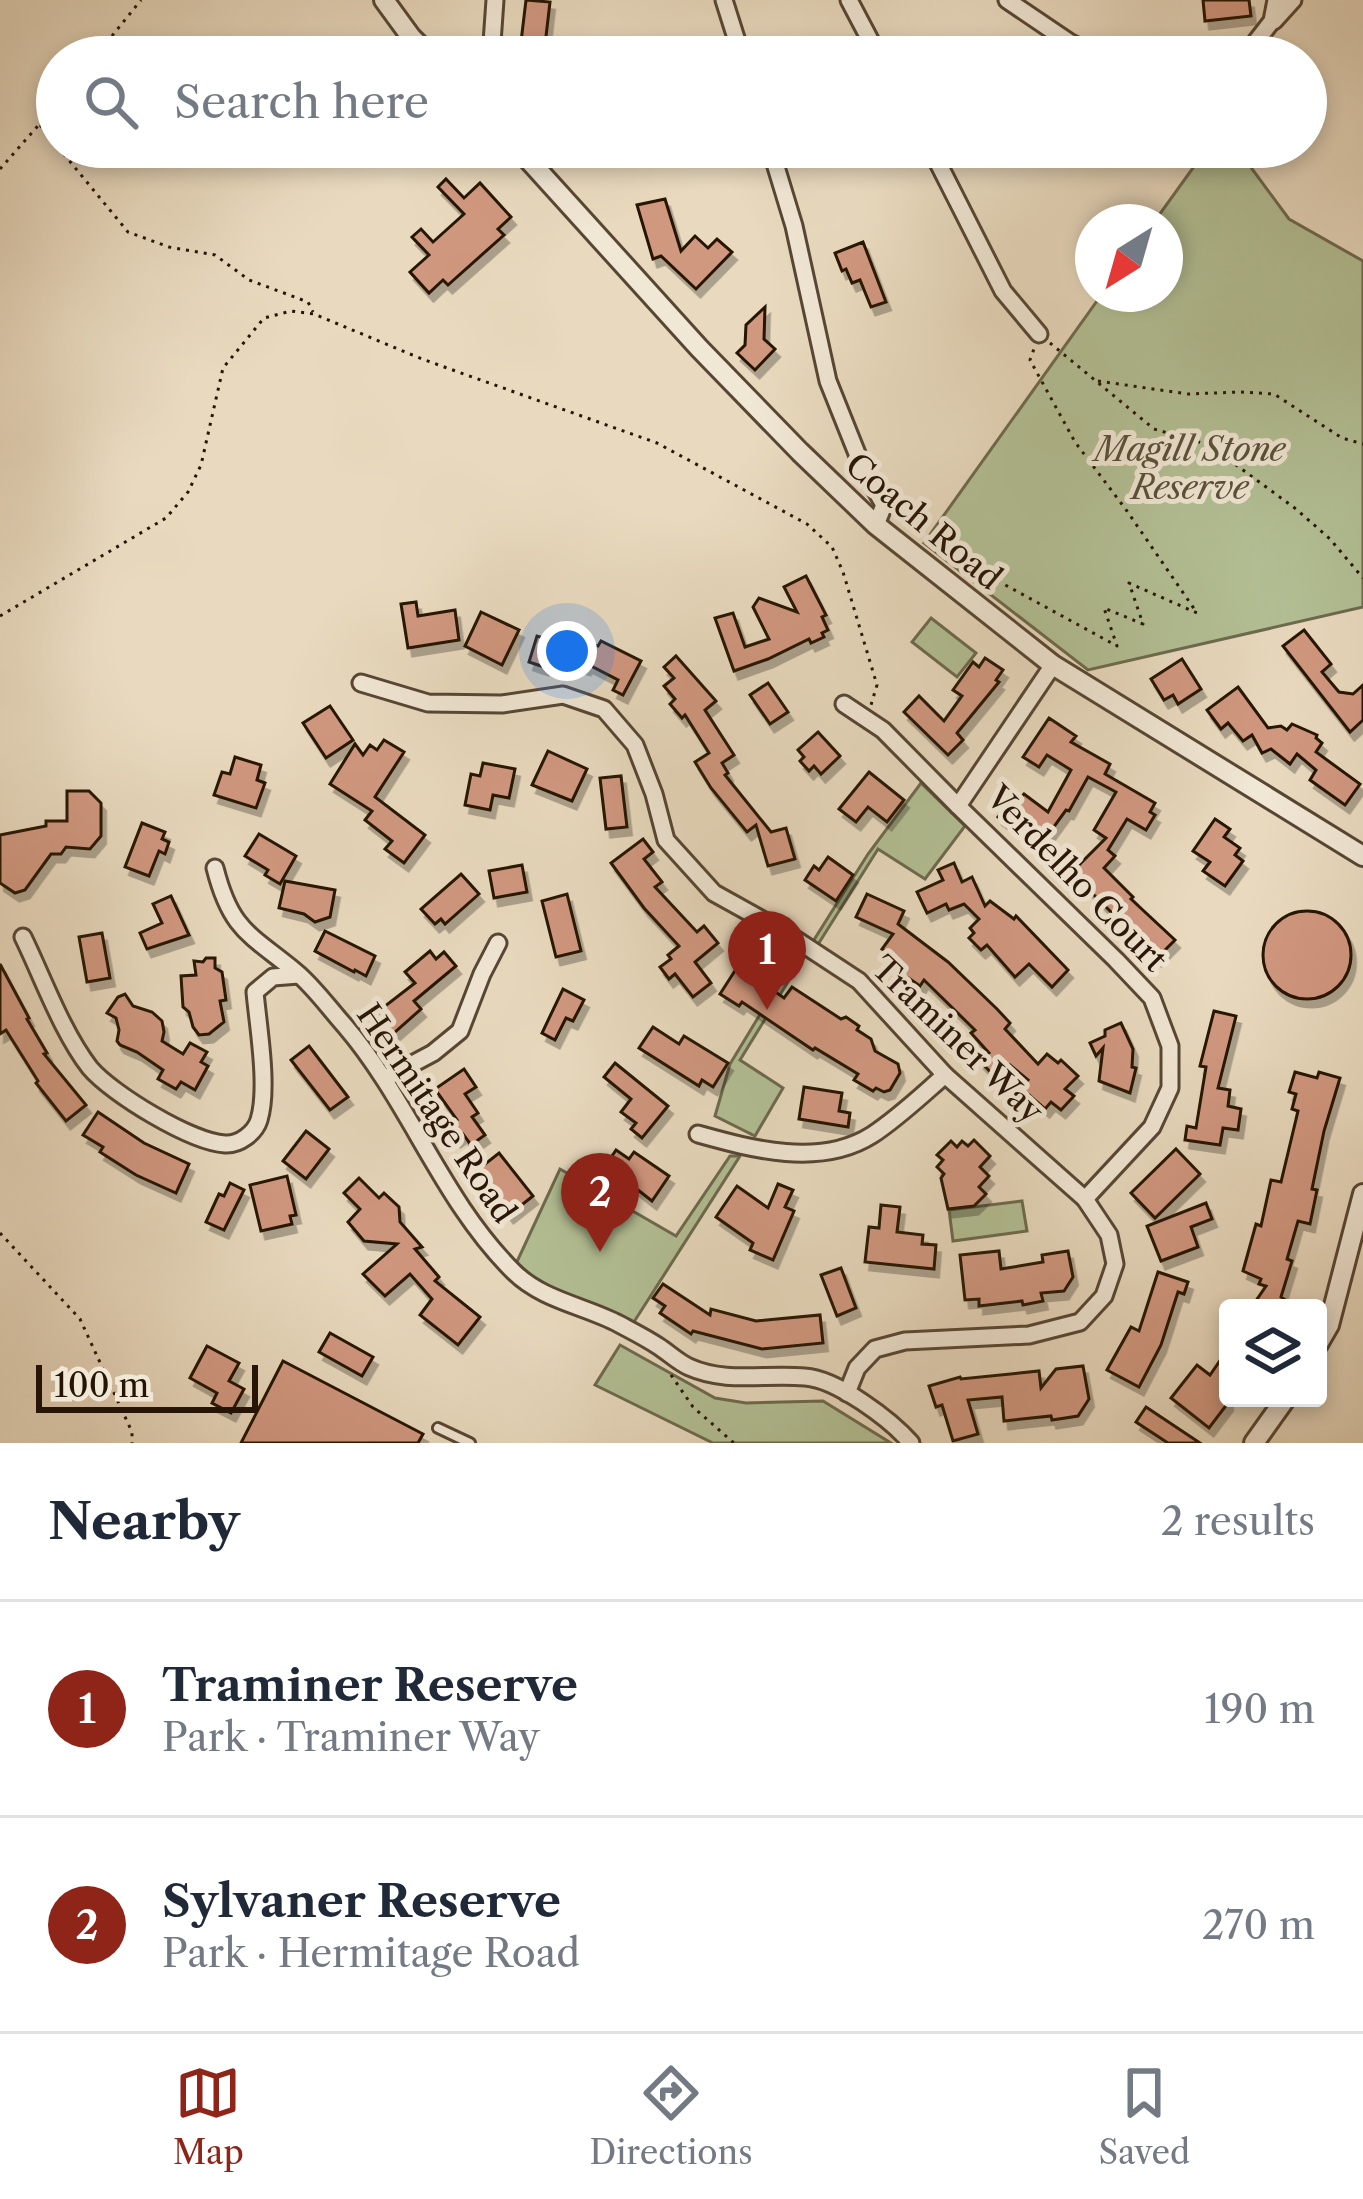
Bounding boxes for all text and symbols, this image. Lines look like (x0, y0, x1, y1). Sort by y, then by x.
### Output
search box (36, 36, 1327, 168)
icon: search (78, 69, 144, 135)
text: Search here (174, 74, 429, 130)
north arrow (1075, 204, 1183, 312)
park label: Magill Stone Reserve (1090, 429, 1287, 508)
street label: Coach Road (837, 444, 1010, 599)
your location (537, 621, 597, 681)
street label: Verdelho Court (977, 776, 1176, 980)
pin: 1 (728, 911, 806, 1010)
street label: Traminer Way (863, 947, 1052, 1132)
street label: Hermitage Road (348, 996, 525, 1231)
pin: 2 (561, 1153, 639, 1252)
map controls (1219, 1299, 1327, 1407)
button: layers (1219, 1299, 1327, 1407)
scale bar (36, 1359, 258, 1412)
text: 100 m (54, 1365, 149, 1406)
text: Nearby (48, 1490, 240, 1552)
text: 2 results (1161, 1497, 1315, 1545)
text: Traminer Reserve (162, 1657, 578, 1713)
text: 1 (78, 1685, 96, 1733)
text: 190 m (1204, 1685, 1315, 1733)
text: Park · Traminer Way (162, 1713, 540, 1761)
text: Sylvaner Reserve (162, 1873, 561, 1929)
text: 2 (75, 1901, 99, 1949)
text: 270 m (1202, 1901, 1315, 1949)
text: Park · Hermitage Road (162, 1929, 580, 1977)
tab: Map (173, 2060, 244, 2173)
tab: Directions (590, 2060, 753, 2173)
tab: Saved (1098, 2060, 1190, 2173)

